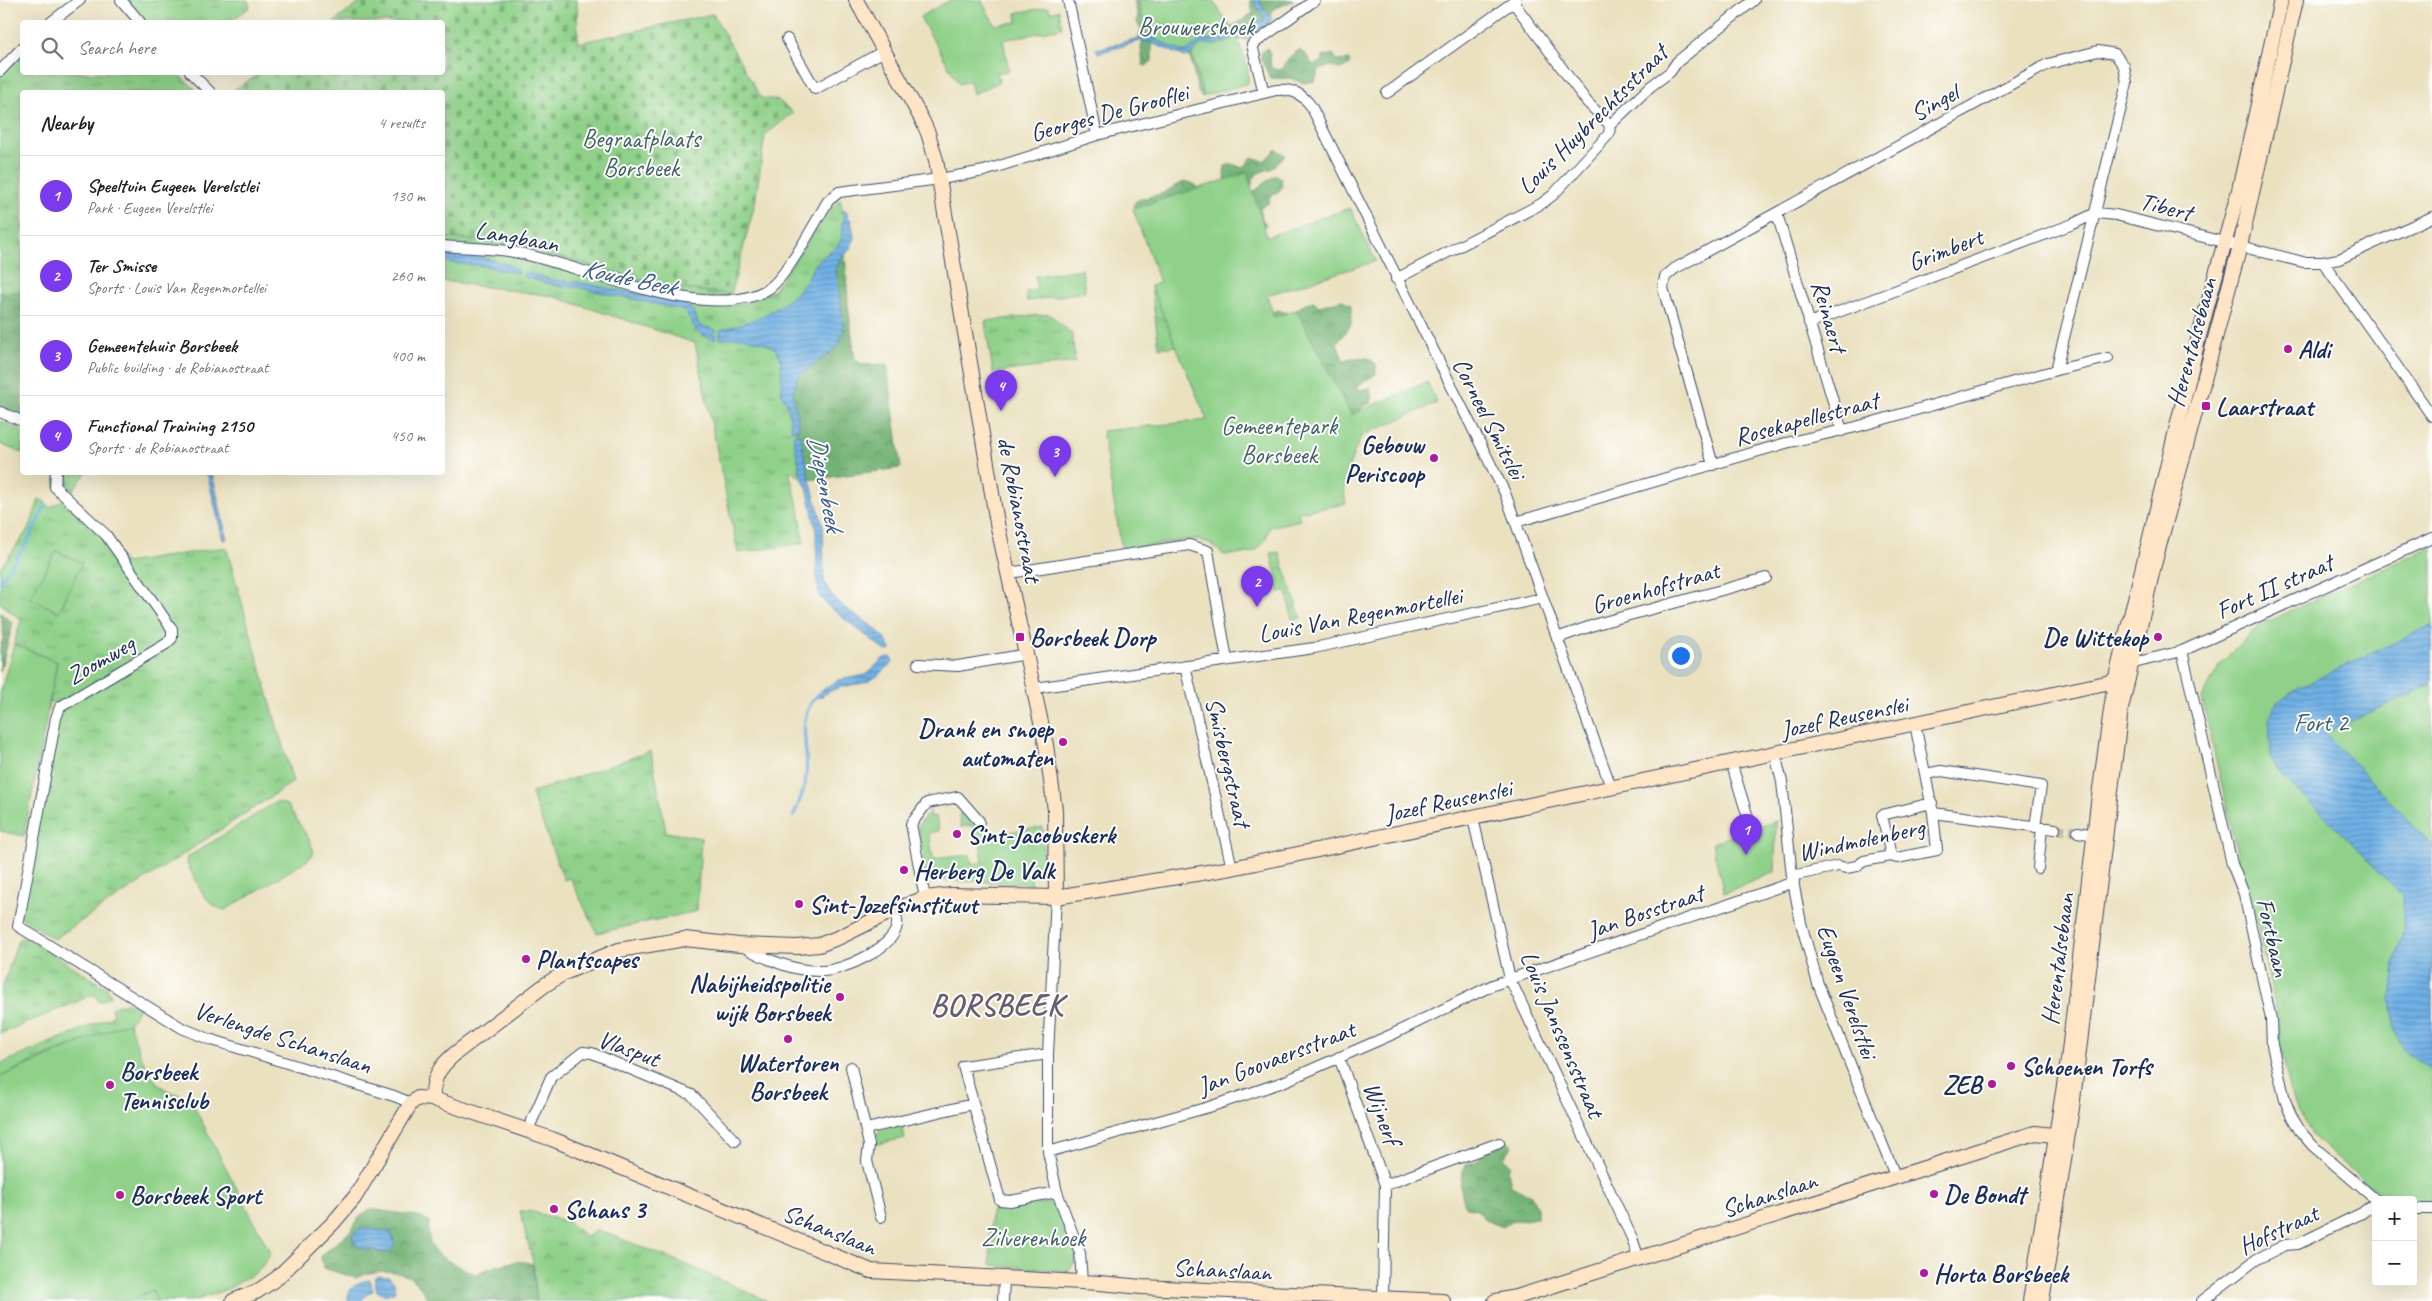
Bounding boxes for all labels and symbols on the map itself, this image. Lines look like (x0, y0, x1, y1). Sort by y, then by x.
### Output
park label: Brouwershoek (1138, 11, 1256, 43)
street label: Louis Huybrechtsstraat (1511, 35, 1677, 202)
street label: Singel (1905, 74, 1968, 129)
street label: Georges De Grooflei (1027, 76, 1195, 149)
park label: Begraafplaats Borsbeek (582, 123, 702, 184)
street label: Tibert (2136, 185, 2199, 230)
street label: Langbaan (473, 214, 562, 260)
street label: Grimbert (1903, 220, 1990, 279)
water label: Koude Beek (579, 251, 683, 304)
street label: Herentalsebaan (2159, 273, 2225, 410)
street label: Reinaert (1804, 277, 1855, 359)
place label: Aldi (2298, 334, 2333, 366)
marker: Aldi (2282, 343, 2294, 355)
street label: Corneel Smitslei (1445, 352, 1535, 488)
pin: 4 (985, 370, 1017, 411)
street label: Rosekapellestraat (1731, 383, 1885, 454)
place label: Laarstraat (2216, 391, 2316, 423)
marker: Laarstraat (2200, 400, 2212, 412)
park label: Gemeentepark Borsbeek (1221, 410, 1339, 471)
place label: Gebouw Periscoop (1345, 429, 1426, 490)
water label: Diepenbeek (800, 433, 852, 538)
street label: de Robianostraat (989, 434, 1049, 587)
pin: 3 (1039, 436, 1071, 477)
marker: Gebouw Periscoop (1428, 452, 1440, 464)
street label: Fort II straat (2211, 545, 2341, 627)
street label: Groenhofstraat (1588, 554, 1726, 621)
pin: 2 (1241, 566, 1273, 607)
street label: Louis Van Regenmortellei (1256, 579, 1468, 650)
place label: Borsbeek Dorp (1030, 622, 1158, 654)
place label: De Wittekop (2043, 622, 2150, 654)
street label: Zoomweg (61, 626, 142, 692)
marker: Borsbeek Dorp (1014, 631, 1026, 643)
marker: De Wittekop (2152, 631, 2164, 643)
your location (1668, 643, 1694, 669)
street label: Jozef Reusenslei (1777, 687, 1914, 746)
street label: Smisbergstraat (1198, 695, 1259, 834)
park label: Fort 2 (2294, 707, 2350, 739)
place label: Drank en snoep automaten (918, 713, 1055, 774)
marker: Drank en snoep automaten (1057, 736, 1069, 748)
street label: Jozef Reusenslei (1381, 771, 1518, 830)
street label: Windmolenberg (1795, 811, 1929, 869)
pin: 1 (1730, 814, 1762, 855)
place label: Sint-Jacobuskerk (967, 819, 1118, 851)
marker: Sint-Jacobuskerk (951, 828, 963, 840)
place label: Herberg De Valk (914, 855, 1057, 887)
marker: Herberg De Valk (898, 864, 910, 876)
street label: Jan Bosstraat (1582, 876, 1711, 947)
place label: Sint-Jozefsinstituut (809, 889, 980, 921)
street label: Herentalsebaan (2034, 891, 2082, 1027)
street label: Fortbaan (2249, 895, 2298, 980)
marker: Sint-Jozefsinstituut (793, 898, 805, 910)
street label: Eugeen Verelstlei (1809, 920, 1886, 1066)
place label: Plantscapes (536, 944, 640, 976)
street label: Louis Janssensstraat (1513, 946, 1613, 1125)
marker: Plantscapes (520, 953, 532, 965)
place label: Nabijheidspolitie wijk Borsbeek (689, 968, 833, 1029)
district label: BORSBEEK (931, 986, 1068, 1024)
marker: Nabijheidspolitie wijk Borsbeek (834, 991, 846, 1003)
street label: Verlengde Schanslaan (190, 994, 376, 1082)
street label: Jan Goovaersstraat (1192, 1012, 1362, 1103)
street label: Vlasput (594, 1023, 666, 1076)
marker: Watertoren Borsbeek (782, 1033, 794, 1045)
place label: Watertoren Borsbeek (738, 1047, 839, 1108)
place label: Schoenen Torfs (2021, 1051, 2154, 1083)
place label: Borsbeek Tennisclub (120, 1056, 210, 1117)
marker: Schoenen Torfs (2005, 1060, 2017, 1072)
place label: ZEB (1943, 1069, 1984, 1101)
street label: Wijnerf (1356, 1078, 1410, 1153)
marker: ZEB (1986, 1078, 1998, 1090)
marker: Borsbeek Tennisclub (104, 1079, 116, 1091)
street label: Schanslaan (1718, 1164, 1823, 1225)
place label: De Bondt (1944, 1179, 2029, 1211)
place label: Borsbeek Sport (130, 1180, 264, 1212)
marker: De Bondt (1928, 1188, 1940, 1200)
marker: Borsbeek Sport (114, 1189, 126, 1201)
place label: Schans 3 (564, 1194, 648, 1226)
street label: Hofstraat (2233, 1196, 2326, 1262)
street label: Schanslaan (778, 1197, 883, 1264)
marker: Schans 3 (548, 1203, 560, 1215)
park label: Zilverenhoek (981, 1222, 1087, 1254)
street label: Schanslaan (1172, 1251, 1274, 1289)
place label: Horta Borsbeek (1934, 1258, 2071, 1290)
marker: Horta Borsbeek (1918, 1267, 1930, 1279)

